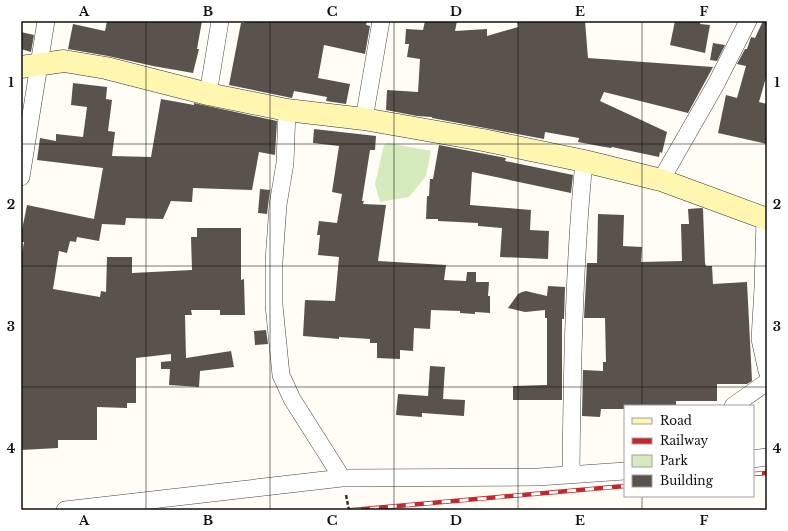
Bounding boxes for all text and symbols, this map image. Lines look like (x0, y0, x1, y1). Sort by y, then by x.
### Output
text: A (78, 3, 90, 20)
text: B (203, 3, 213, 20)
text: C (327, 3, 338, 20)
text: D (450, 3, 462, 20)
text: E (575, 3, 585, 20)
text: F (700, 3, 709, 20)
text: 1 (8, 74, 14, 91)
text: 1 (774, 74, 780, 91)
text: 2 (7, 196, 15, 213)
text: 2 (773, 196, 781, 213)
text: 3 (7, 318, 15, 335)
text: 3 (773, 318, 781, 335)
legend (624, 405, 754, 497)
text: Road (660, 413, 692, 428)
text: Railway (660, 433, 709, 448)
text: 4 (7, 440, 16, 457)
text: 4 (773, 440, 782, 457)
text: Park (660, 453, 688, 468)
text: Building (660, 473, 714, 488)
text: A (78, 512, 90, 529)
text: B (203, 512, 213, 529)
text: C (327, 512, 338, 529)
text: D (450, 512, 462, 529)
text: E (575, 512, 585, 529)
text: F (700, 512, 709, 529)

